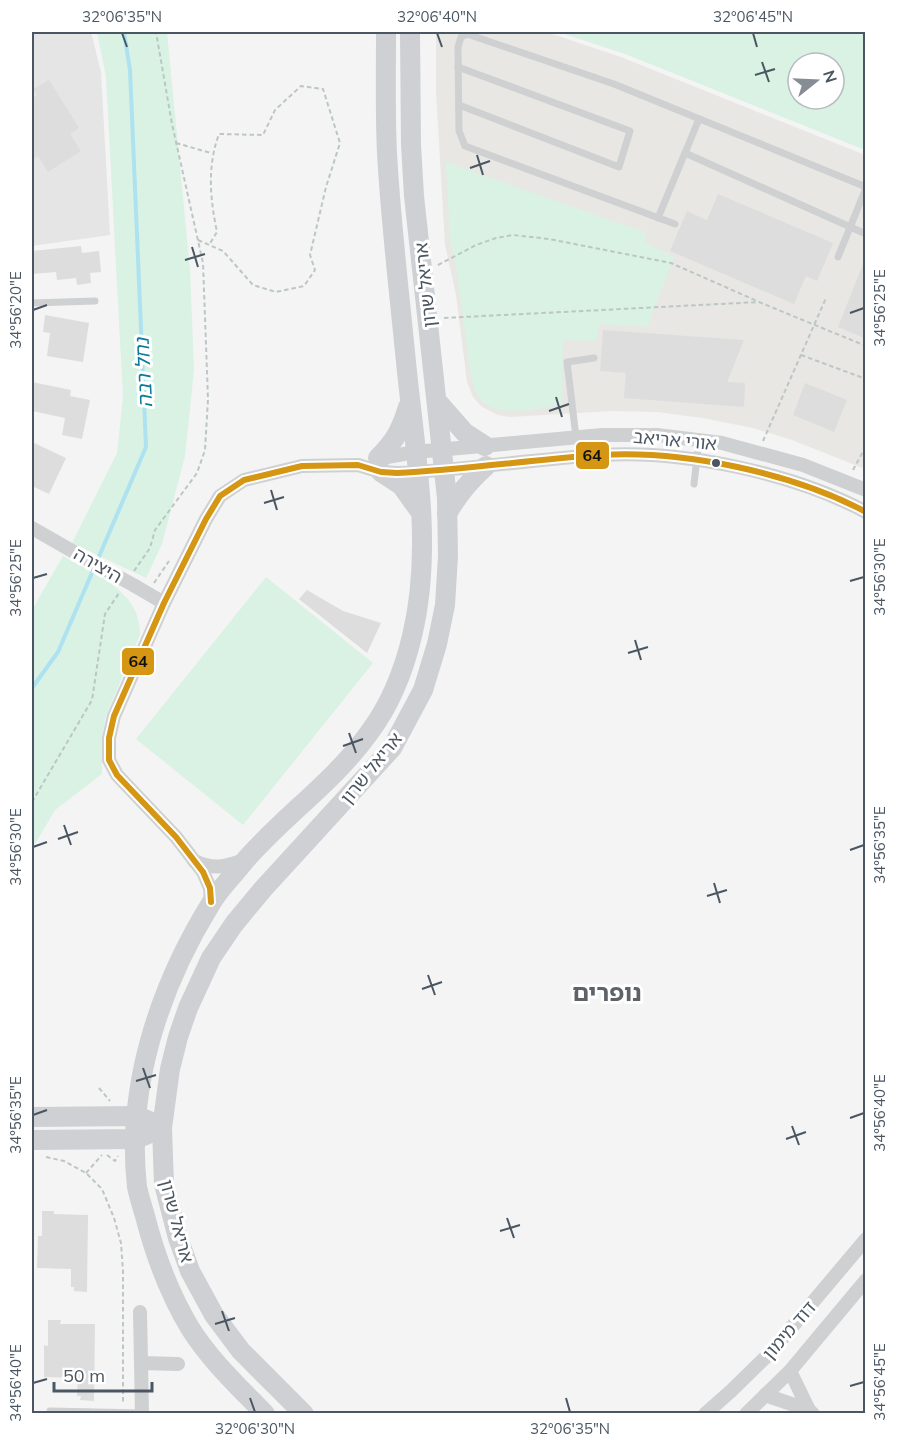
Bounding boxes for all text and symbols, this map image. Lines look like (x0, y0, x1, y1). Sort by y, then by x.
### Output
text: 32°06'35"N (82, 7, 162, 26)
text: 32°06'40"N (397, 7, 477, 26)
text: 32°06'45"N (713, 7, 793, 26)
north arrow (786, 51, 846, 111)
text: N (819, 68, 842, 85)
street label: אריאל שרון (409, 241, 441, 329)
text: 34°56'25"E (870, 269, 889, 347)
text: 34°56'20"E (6, 271, 25, 349)
water label: נחל רבה (129, 336, 157, 409)
street label: אורי אריאב (632, 425, 718, 455)
line badge: 64 (575, 441, 610, 470)
text: 64 (582, 445, 602, 465)
unlabelled marker (710, 457, 722, 469)
text: 34°56'30"E (870, 538, 889, 616)
text: 34°56'25"E (6, 539, 25, 617)
street label: היצירה (70, 542, 126, 588)
line badge: 64 (121, 647, 155, 676)
text: 64 (128, 651, 148, 671)
street label: אריאל שרון (335, 728, 407, 808)
text: 34°56'35"E (870, 806, 889, 884)
text: 34°56'30"E (6, 808, 25, 886)
district label: נופרים (572, 977, 642, 1007)
text: 34°56'40"E (870, 1074, 889, 1152)
text: 34°56'35"E (6, 1076, 25, 1154)
street label: אריאל שרון (155, 1177, 199, 1265)
street label: דוד מימון (757, 1296, 821, 1364)
text: 34°56'45"E (870, 1343, 889, 1421)
text: 34°56'40"E (6, 1344, 25, 1422)
scale bar (54, 1355, 152, 1393)
text: 50 m (63, 1364, 105, 1387)
text: 32°06'30"N (215, 1419, 295, 1438)
text: 32°06'35"N (530, 1419, 610, 1438)

